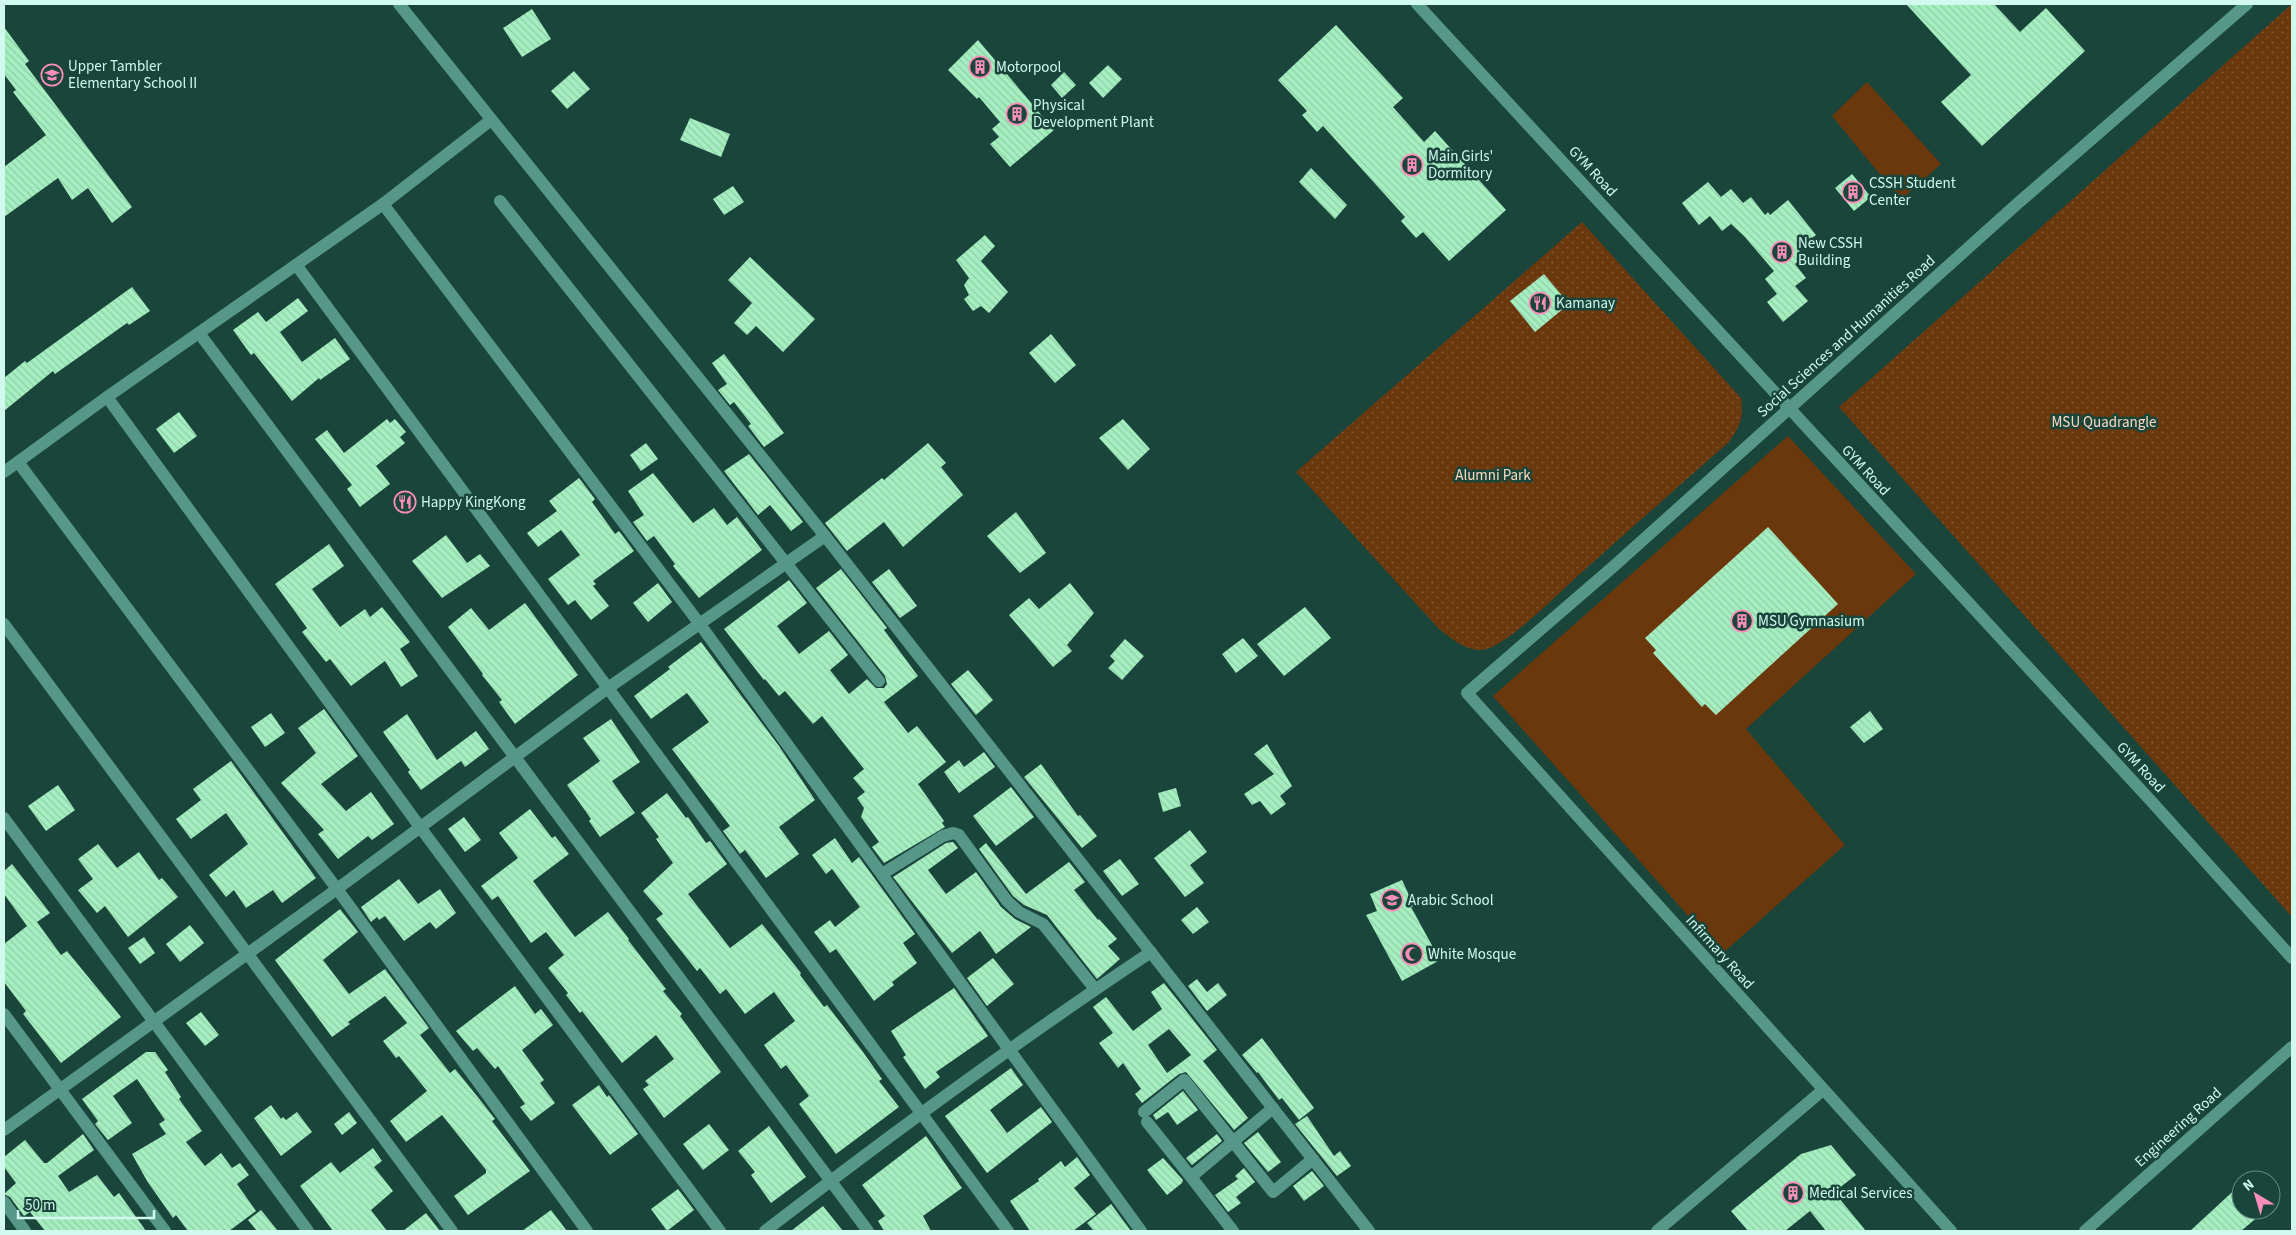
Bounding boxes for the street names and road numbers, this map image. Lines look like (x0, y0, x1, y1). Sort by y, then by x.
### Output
street label: GYM Road (1564, 141, 1622, 201)
street label: Social Sciences and Humanities Road (1753, 251, 1940, 422)
street label: GYM Road (1837, 440, 1895, 500)
street label: GYM Road (2112, 737, 2170, 797)
street label: Infirmary Road (1681, 911, 1759, 994)
street label: Engineering Road (2130, 1083, 2226, 1172)

